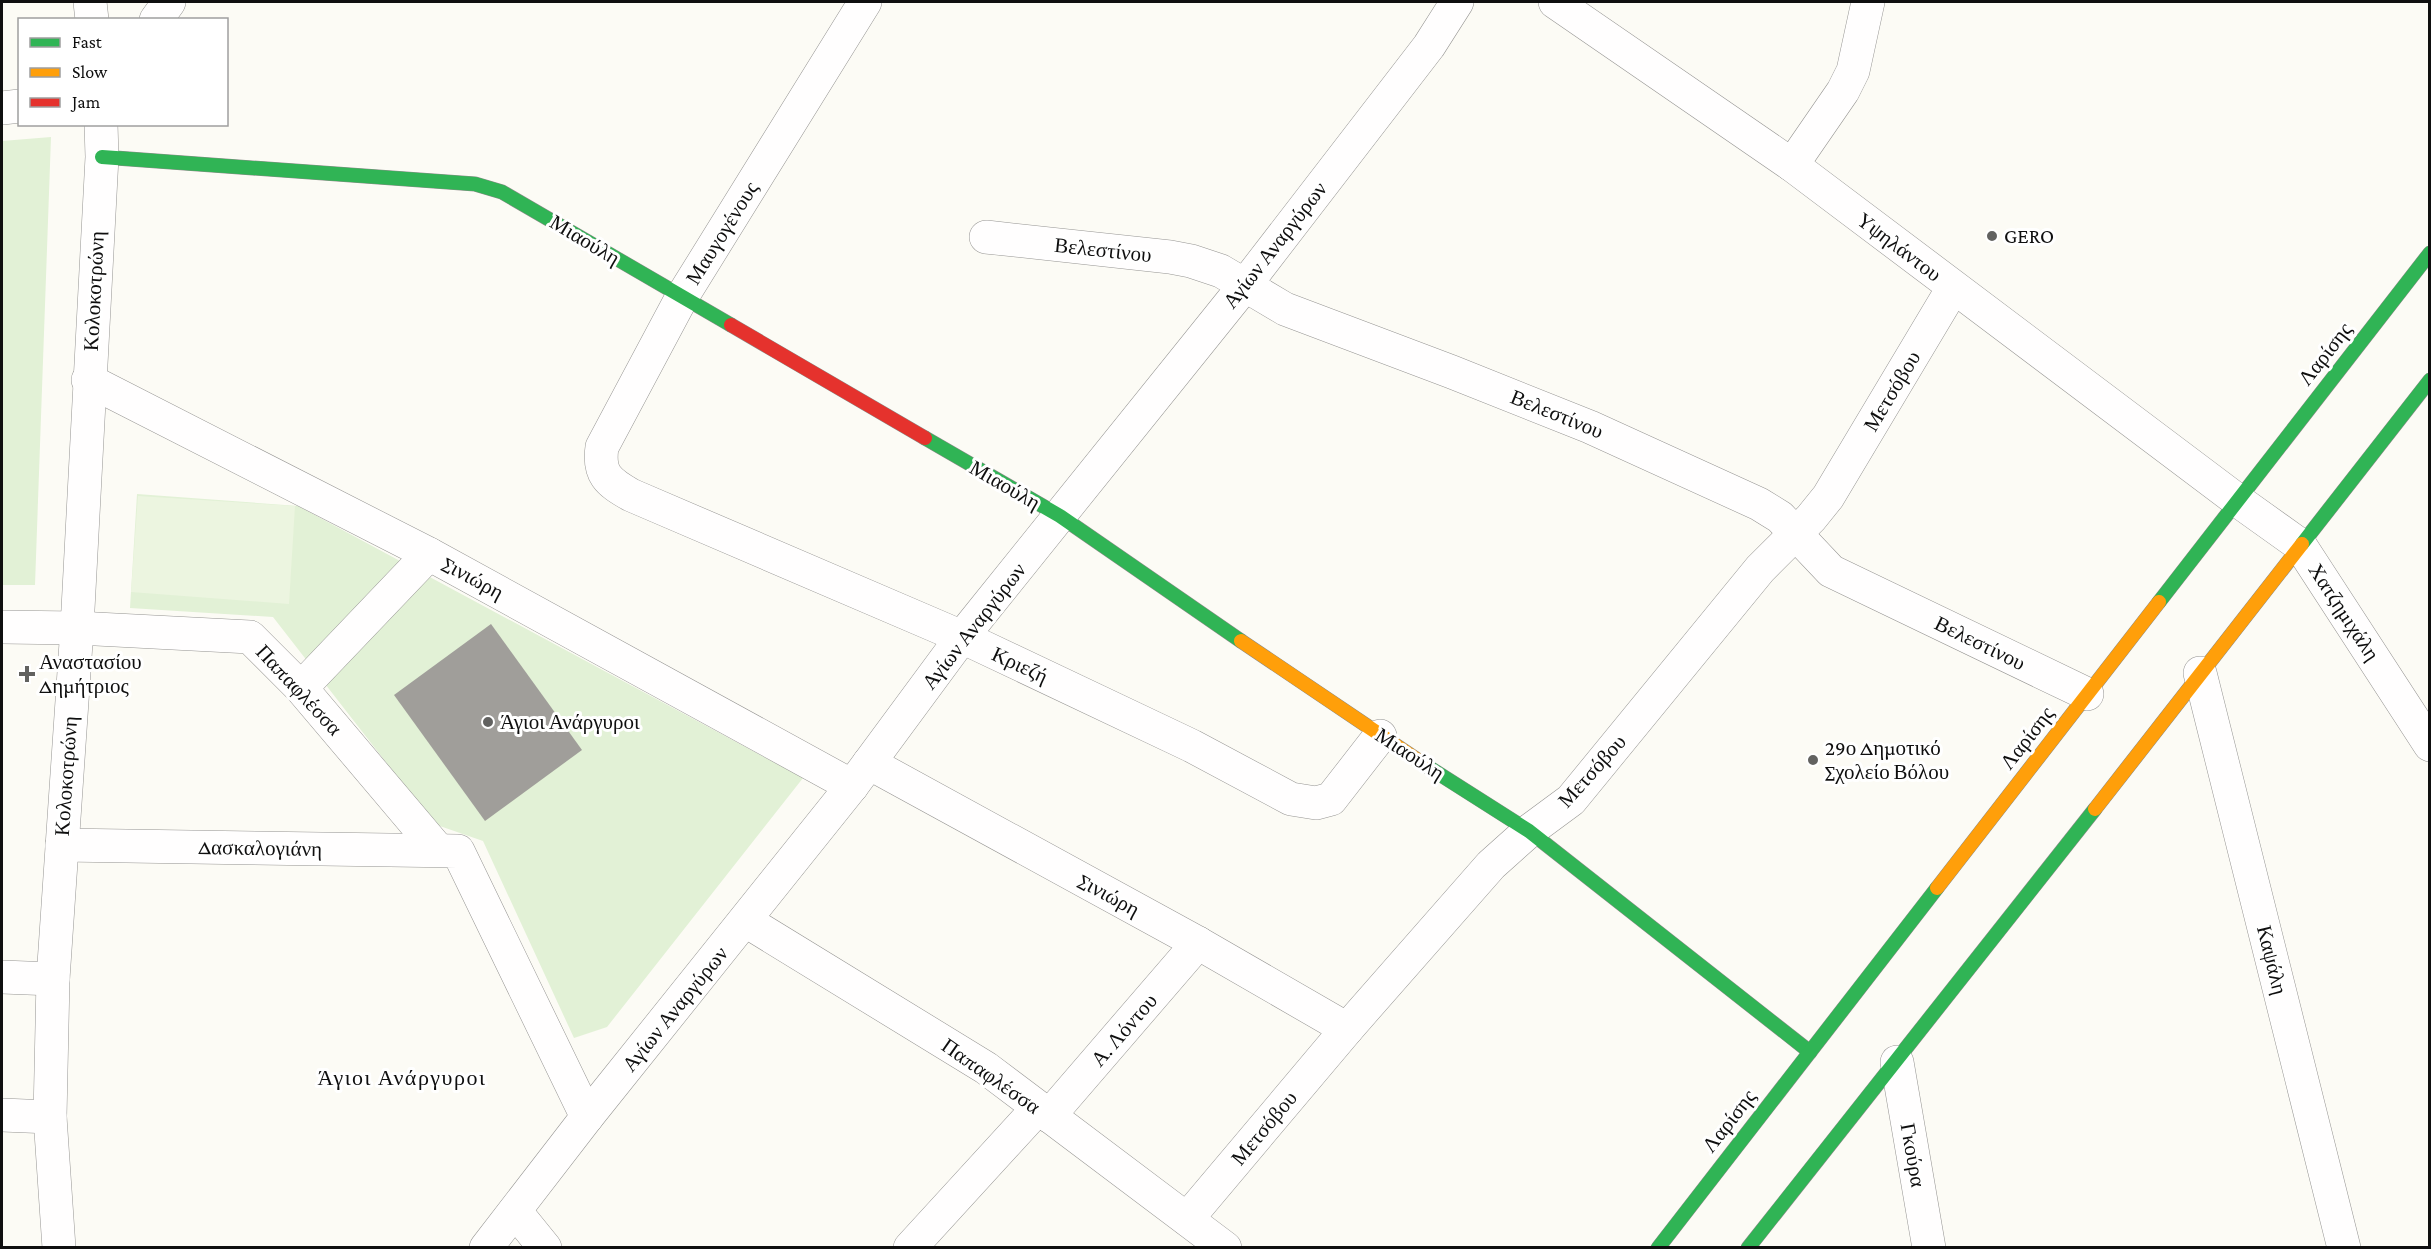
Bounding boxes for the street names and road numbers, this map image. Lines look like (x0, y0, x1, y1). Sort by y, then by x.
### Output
street label: Μαυγογένους (681, 177, 763, 289)
street label: Αγίων Αναργύρων (1218, 177, 1332, 313)
street label: Υψηλάντου (1852, 208, 1946, 286)
street label: Μιαούλη (546, 210, 624, 270)
street label: Κολοκοτρώνη (79, 230, 109, 352)
street label: Βελεστίνου (1053, 233, 1153, 267)
street label: Λαρίσης (2293, 317, 2357, 390)
street label: Μετσόβου (1859, 347, 1925, 435)
street label: Βελεστίνου (1507, 385, 1607, 443)
street label: Μιαούλη (966, 455, 1044, 515)
street label: Σινιώρη (438, 551, 508, 605)
street label: Αγίων Αναργύρων (917, 558, 1031, 694)
street label: Χατζημιχάλη (2304, 559, 2384, 665)
street label: Βελεστίνου (1931, 611, 2029, 675)
street label: Παπαφλέσσα (251, 640, 347, 740)
street label: Κριεζή (988, 642, 1052, 688)
street label: Λαρίσης (1995, 701, 2059, 774)
street label: Κολοκοτρώνη (50, 715, 82, 837)
street label: Μιαούλη (1371, 723, 1449, 785)
street label: Μετσόβου (1553, 730, 1631, 812)
street label: Δασκαλογιάνη (198, 835, 322, 861)
street label: Σινιώρη (1074, 868, 1144, 922)
street label: Καψάλη (2252, 923, 2292, 997)
street label: Αγίων Αναργύρων (617, 942, 733, 1076)
street label: Α. Λόντου (1086, 989, 1162, 1071)
street label: Παπαφλέσσα (937, 1033, 1045, 1119)
street label: Λαρίσης (1697, 1084, 1761, 1157)
street label: Μετσόβου (1226, 1086, 1302, 1170)
street label: Γκούρα (1896, 1121, 1930, 1189)

